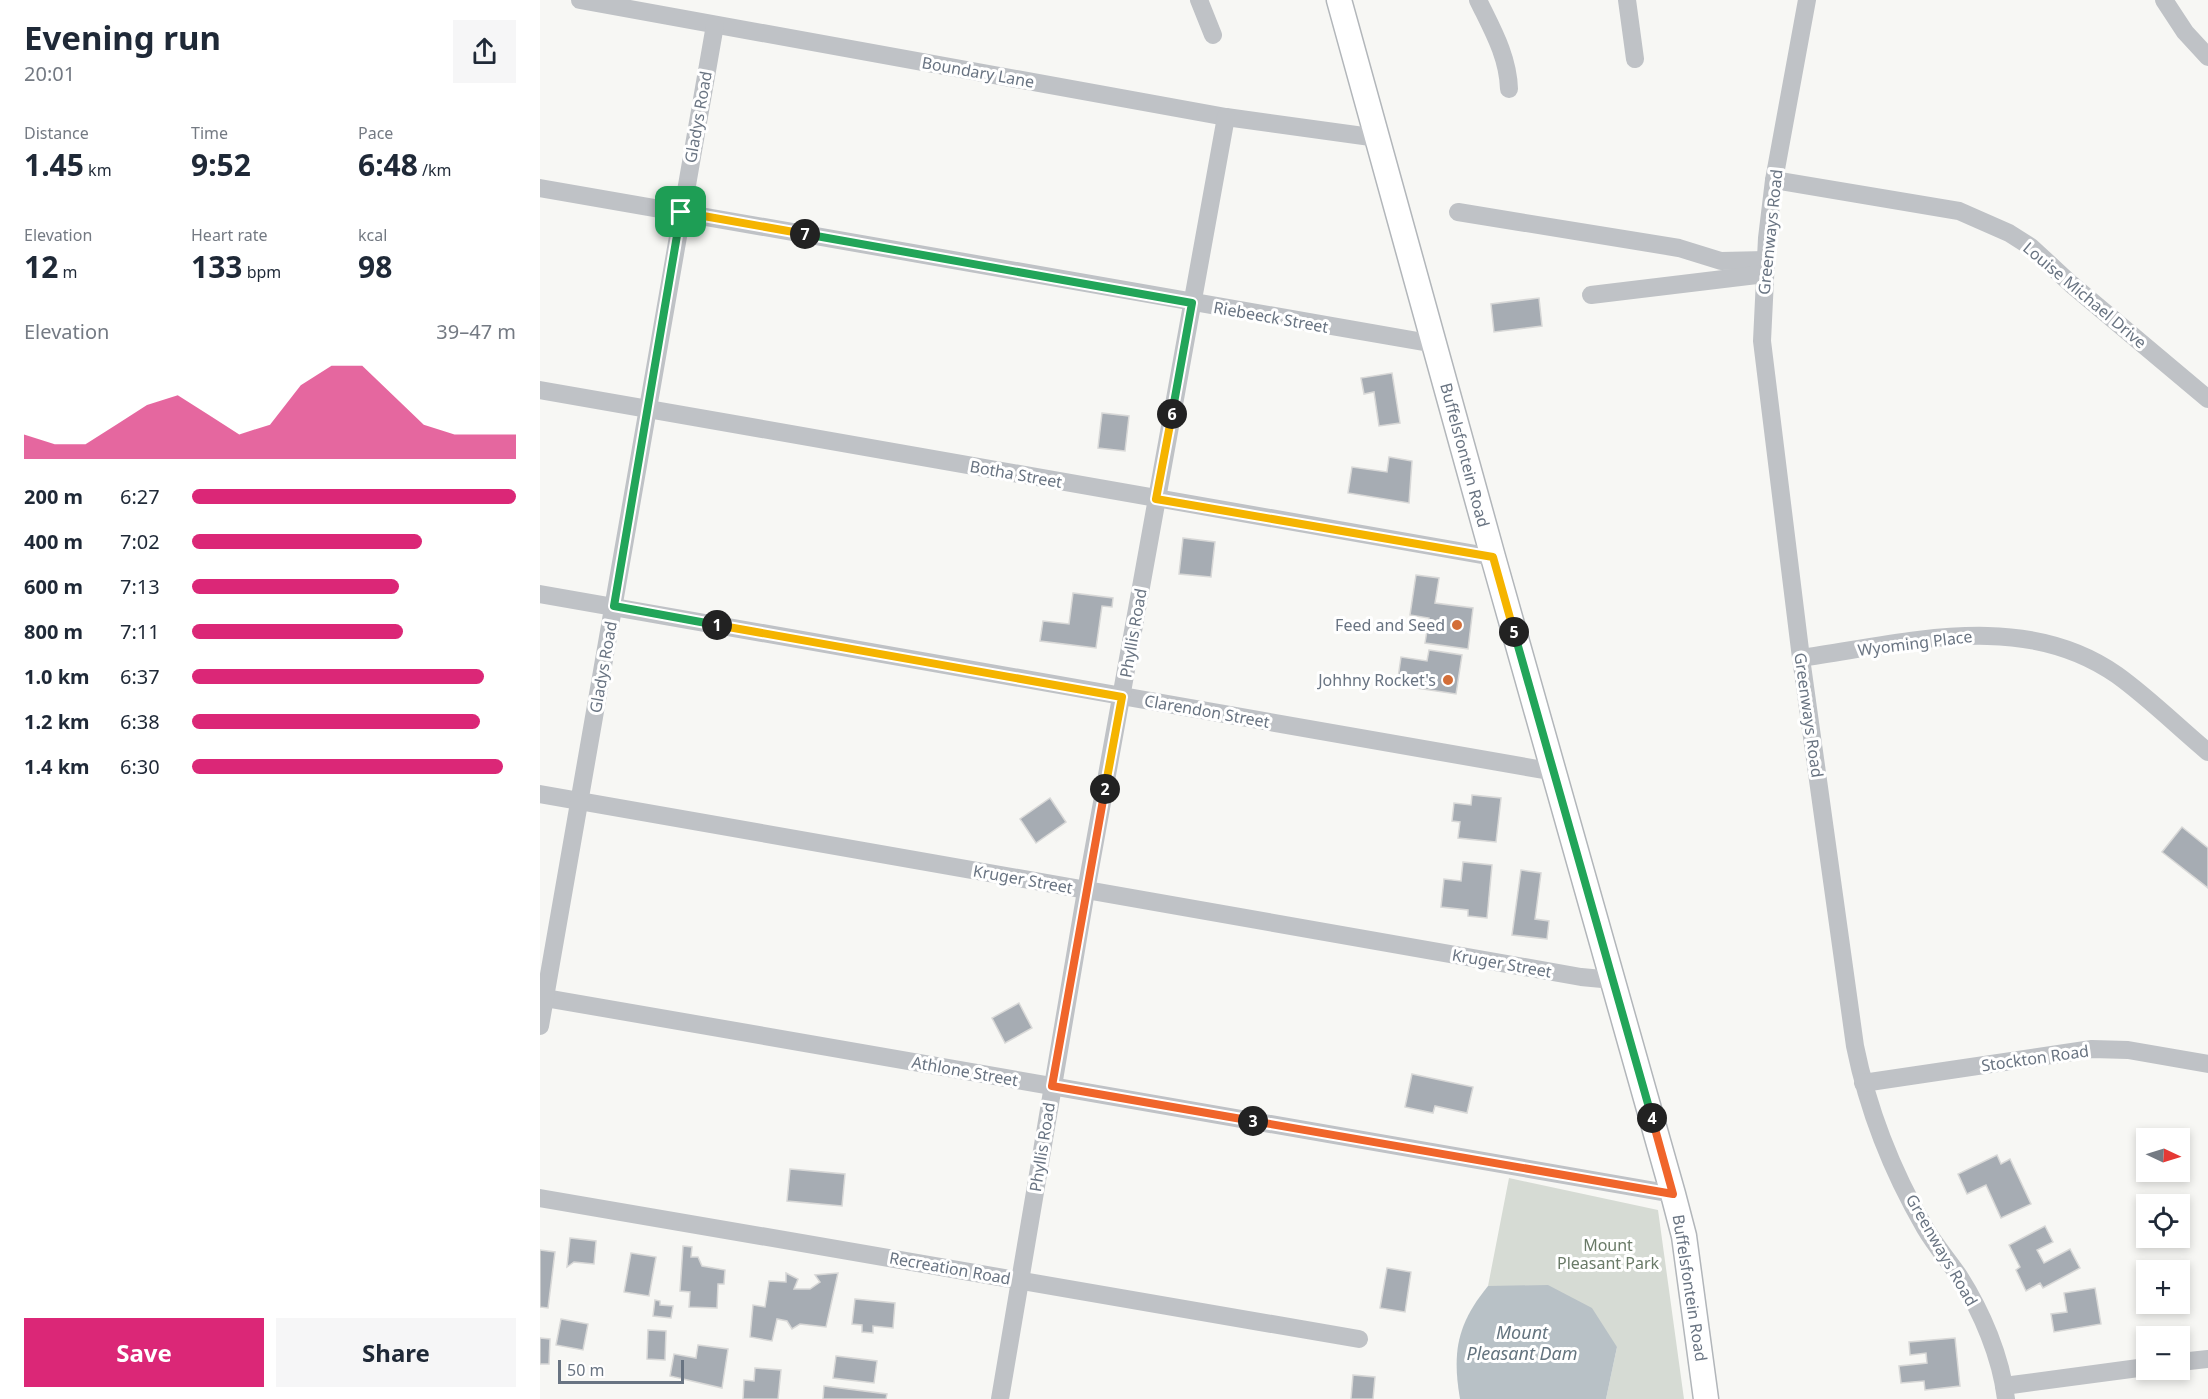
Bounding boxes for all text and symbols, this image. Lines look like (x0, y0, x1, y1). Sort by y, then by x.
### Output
text: Evening run (24, 15, 221, 60)
button: share (453, 20, 516, 83)
street label: Boundary Lane (920, 51, 1036, 93)
text: 20:01 (24, 60, 75, 87)
street label: Gladys Road (679, 69, 717, 165)
text: Distance (24, 122, 89, 144)
text: Time (191, 122, 228, 144)
text: Pace (358, 122, 393, 144)
text: 1.45 (24, 144, 84, 185)
text: 9:52 (191, 144, 251, 185)
text: 6:48 (358, 144, 418, 185)
text: km (84, 159, 112, 181)
text: /km (418, 159, 452, 181)
street label: Greenways Road (1752, 168, 1788, 296)
pin (655, 186, 706, 237)
icon: arrive (664, 195, 697, 228)
pin: 7 (790, 219, 820, 249)
text: 7 (800, 223, 810, 245)
text: Elevation (24, 224, 92, 246)
text: Heart rate (191, 224, 267, 246)
text: kcal (358, 224, 387, 246)
street label: Louise Michael Drive (2019, 237, 2151, 353)
text: 12 (24, 246, 58, 287)
text: 133 (191, 246, 242, 287)
text: 98 (358, 246, 392, 287)
text: m (58, 261, 77, 283)
text: bpm (242, 261, 281, 283)
street label: Riebeeck Street (1212, 296, 1330, 338)
text: Elevation (24, 318, 109, 345)
text: 39–47 m (436, 318, 516, 345)
street label: Buffelsfontein Road (1435, 380, 1495, 530)
pin: 6 (1157, 399, 1187, 429)
text: 6 (1167, 403, 1177, 425)
street label: Botha Street (968, 455, 1064, 493)
text: 200 m (24, 483, 83, 510)
text: 6:27 (120, 483, 160, 510)
text: 400 m (24, 528, 83, 555)
text: 7:02 (120, 528, 160, 555)
text: 600 m (24, 573, 83, 600)
text: 7:13 (120, 573, 160, 600)
street label: Phyllis Road (1114, 587, 1152, 679)
pin: 1 (702, 610, 732, 640)
text: 1 (712, 614, 722, 636)
place label: Feed and Seed (1335, 614, 1445, 636)
pin: 5 (1499, 617, 1529, 647)
text: 800 m (24, 618, 83, 645)
text: 7:11 (120, 618, 160, 645)
marker: Feed and Seed (1450, 618, 1464, 632)
street label: Gladys Road (584, 619, 622, 715)
text: 5 (1509, 621, 1519, 643)
street label: Wyoming Place (1856, 625, 1974, 661)
street label: Greenways Road (1789, 651, 1829, 779)
text: 1.0 km (24, 663, 90, 690)
text: 6:37 (120, 663, 160, 690)
place label: Johhny Rocket's (1316, 669, 1436, 691)
marker: Johhny Rocket's (1441, 673, 1455, 687)
street label: Clarendon Street (1143, 689, 1271, 733)
text: 1.2 km (24, 708, 90, 735)
text: 6:38 (120, 708, 160, 735)
text: 1.4 km (24, 753, 90, 780)
text: 6:30 (120, 753, 160, 780)
pin: 2 (1090, 774, 1120, 804)
text: 2 (1100, 778, 1110, 800)
street label: Kruger Street (971, 859, 1075, 899)
street label: Kruger Street (1450, 943, 1554, 983)
street label: Stockton Road (1980, 1040, 2090, 1076)
street label: Athlone Street (910, 1051, 1020, 1091)
street label: Phyllis Road (1024, 1101, 1060, 1193)
pin: 4 (1637, 1103, 1667, 1133)
pin: 3 (1238, 1106, 1268, 1136)
text: 4 (1647, 1107, 1657, 1129)
text: 3 (1248, 1110, 1258, 1132)
north arrow (2136, 1128, 2190, 1182)
map controls (2136, 1128, 2190, 1380)
street label: Greenways Road (1901, 1190, 1983, 1310)
button: locate (2136, 1194, 2190, 1248)
street label: Buffelsfontein Road (1668, 1213, 1712, 1363)
park label: Mount Pleasant Park (1557, 1234, 1659, 1274)
street label: Recreation Road (888, 1246, 1012, 1290)
button: + (2136, 1260, 2190, 1314)
button: Save (24, 1318, 264, 1387)
button: Share (276, 1318, 516, 1387)
water label: Mount Pleasant Dam (1466, 1320, 1578, 1365)
button: − (2136, 1326, 2190, 1380)
scale bar (558, 1357, 684, 1384)
text: 50 m (567, 1359, 604, 1381)

